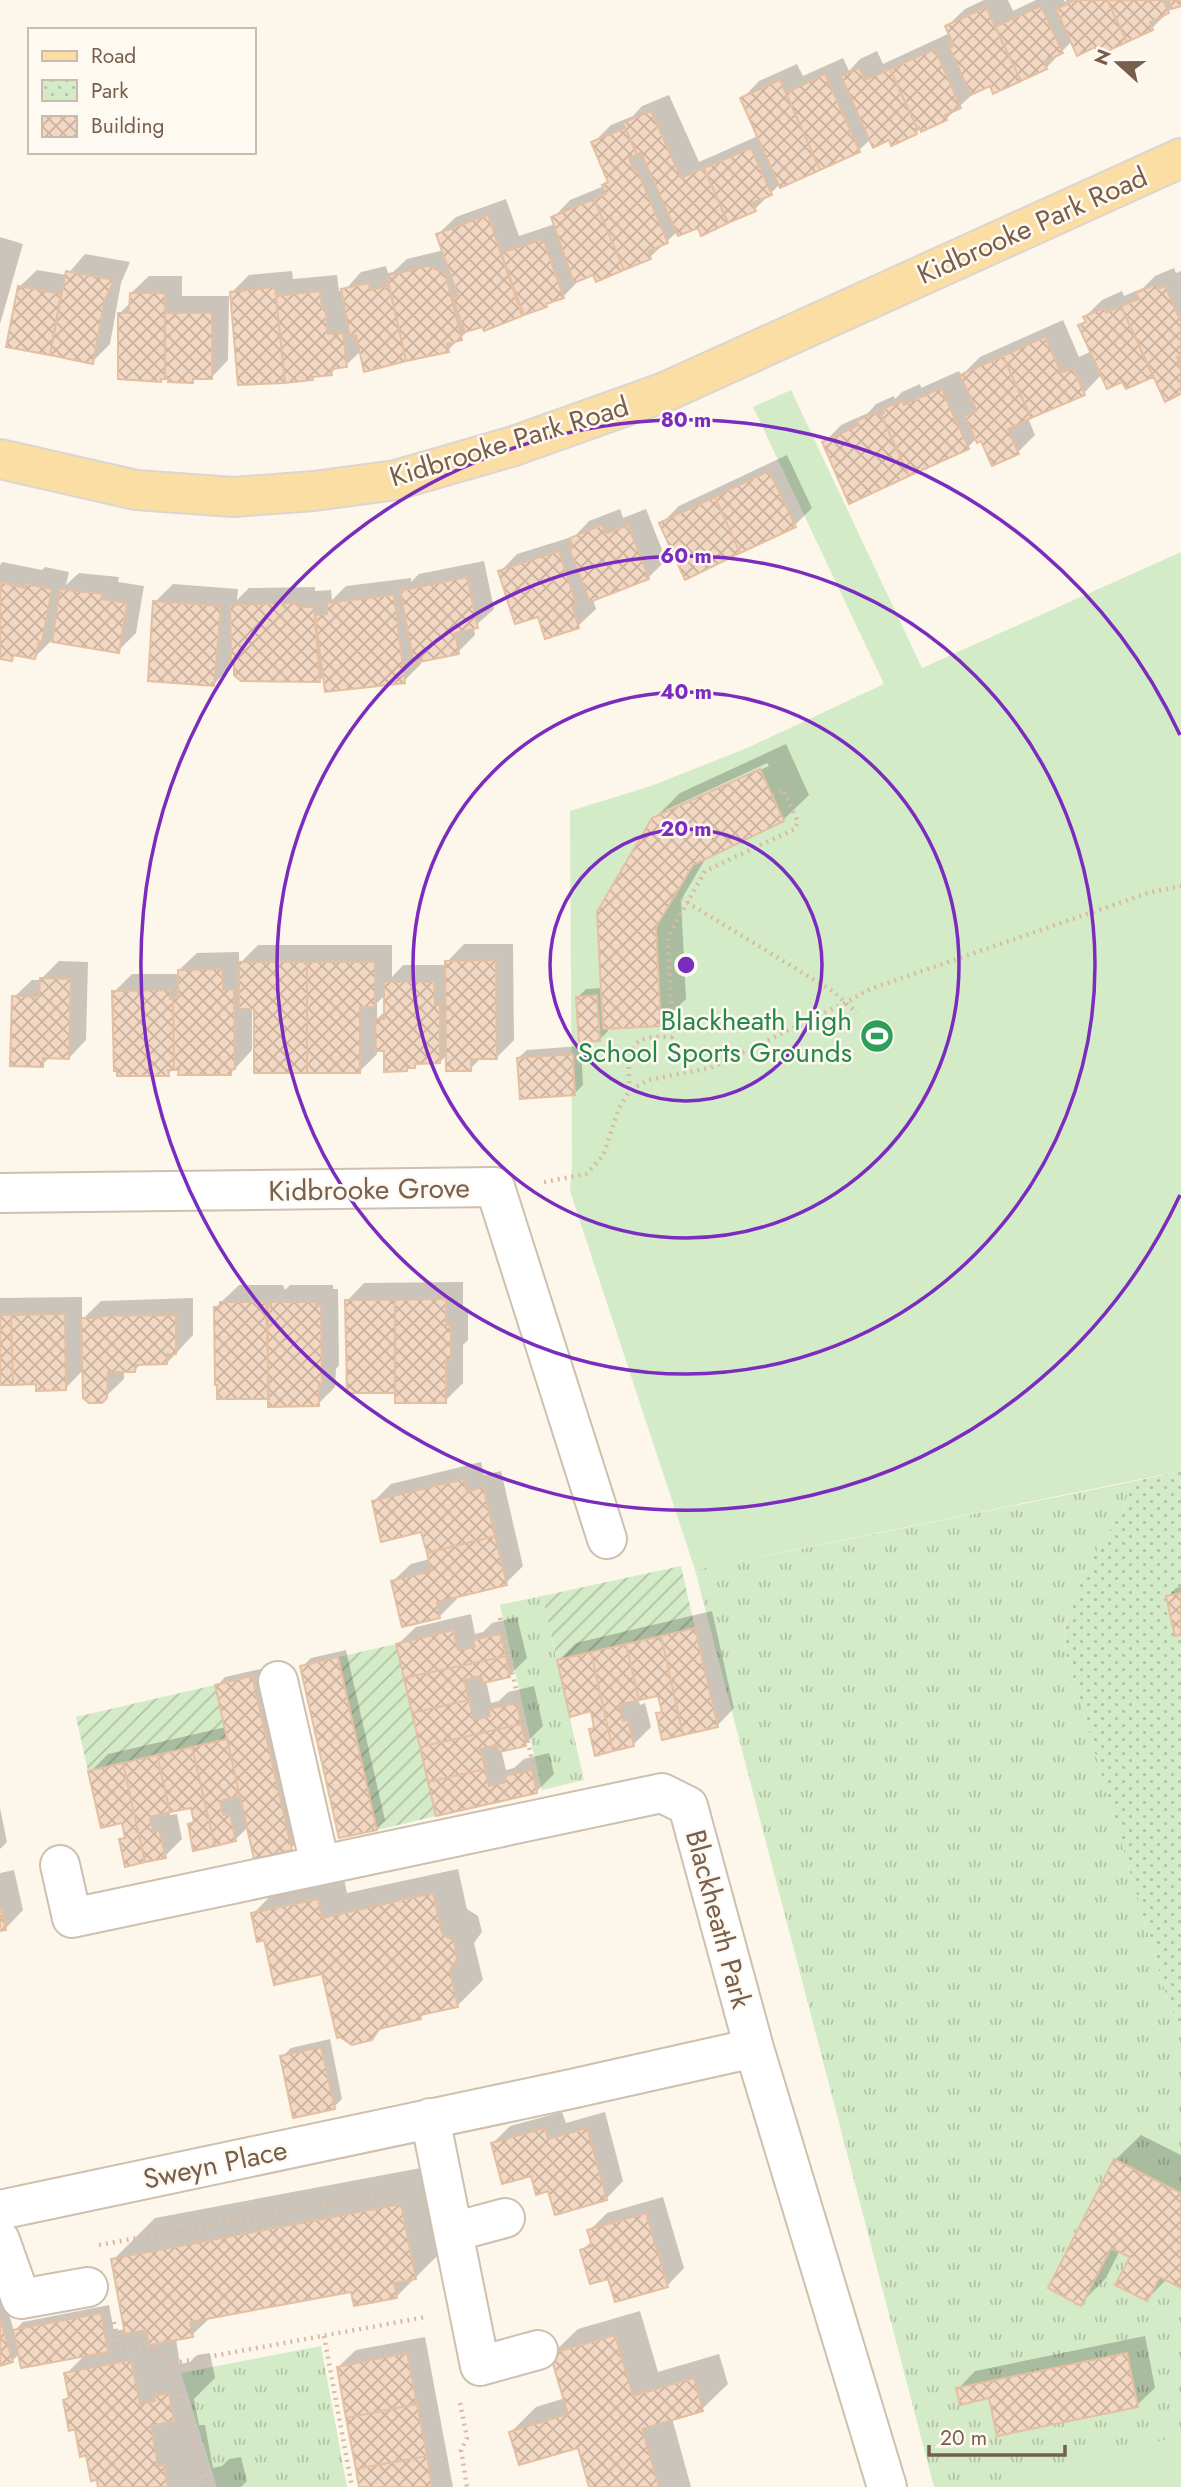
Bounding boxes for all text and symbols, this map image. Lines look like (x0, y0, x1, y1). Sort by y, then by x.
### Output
legend (28, 28, 256, 154)
north arrow (1083, 28, 1153, 98)
text: Road (91, 41, 136, 71)
text: N (1087, 45, 1118, 69)
text: Park (91, 76, 129, 106)
text: Building (91, 111, 164, 141)
street label: Kidbrooke Park Road (910, 156, 1154, 295)
street label: Kidbrooke Park Road (384, 386, 634, 497)
text: 80 m (661, 405, 711, 435)
text: 60 m (660, 541, 712, 571)
text: 40 m (660, 677, 712, 707)
text: 20 m (660, 814, 712, 844)
centre of rings (674, 953, 698, 977)
place label: Blackheath High School Sports Grounds (578, 1000, 852, 1073)
sports icon: Blackheath High School Sports Grounds (858, 1017, 896, 1055)
street label: Kidbrooke Grove (268, 1167, 470, 1212)
street label: Blackheath Park (675, 1825, 762, 2014)
street label: Sweyn Place (139, 2129, 291, 2200)
scale bar (929, 2414, 1066, 2458)
text: 20 m (940, 2423, 987, 2453)

